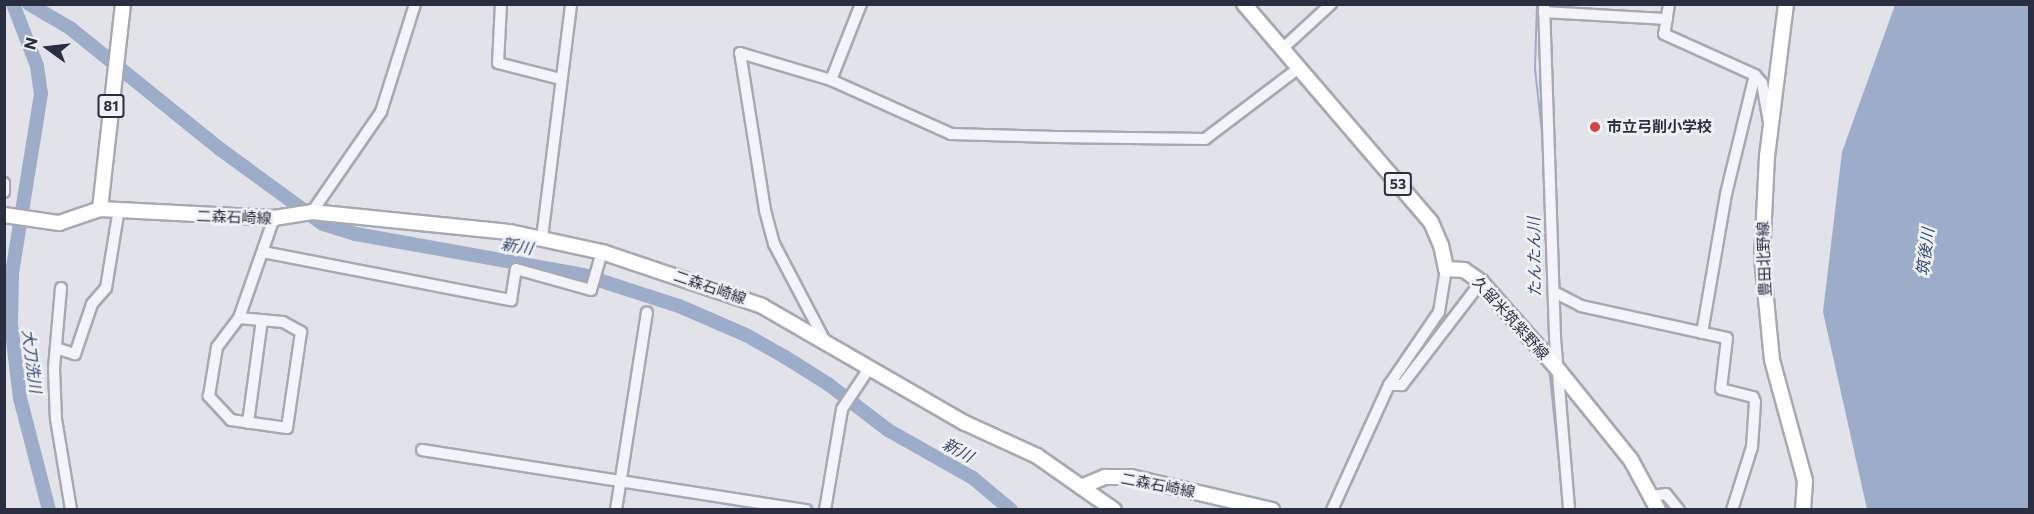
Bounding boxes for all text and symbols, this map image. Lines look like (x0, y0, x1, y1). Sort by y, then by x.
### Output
north arrow (18, 18, 78, 78)
text: N (19, 35, 41, 51)
road number: 81 (98, 95, 124, 117)
place label: 市立弓削小学校 (1607, 118, 1712, 136)
marker: 市立弓削小学校 (1588, 120, 1602, 134)
road number: 53 (1383, 173, 1413, 195)
street label: 二森石崎線 (196, 207, 272, 227)
water label: たんたん川 (1524, 217, 1544, 297)
street label: 豊田北野線 (1754, 221, 1774, 297)
water label: 筑後川 (1913, 227, 1937, 277)
water label: 新川 (500, 234, 534, 258)
street label: 二森石崎線 (672, 266, 748, 308)
street label: 久留米筑紫野線 (1469, 273, 1553, 363)
water label: 大刀洗川 (19, 328, 45, 394)
water label: 新川 (939, 434, 977, 466)
street label: 二森石崎線 (1119, 469, 1197, 501)

